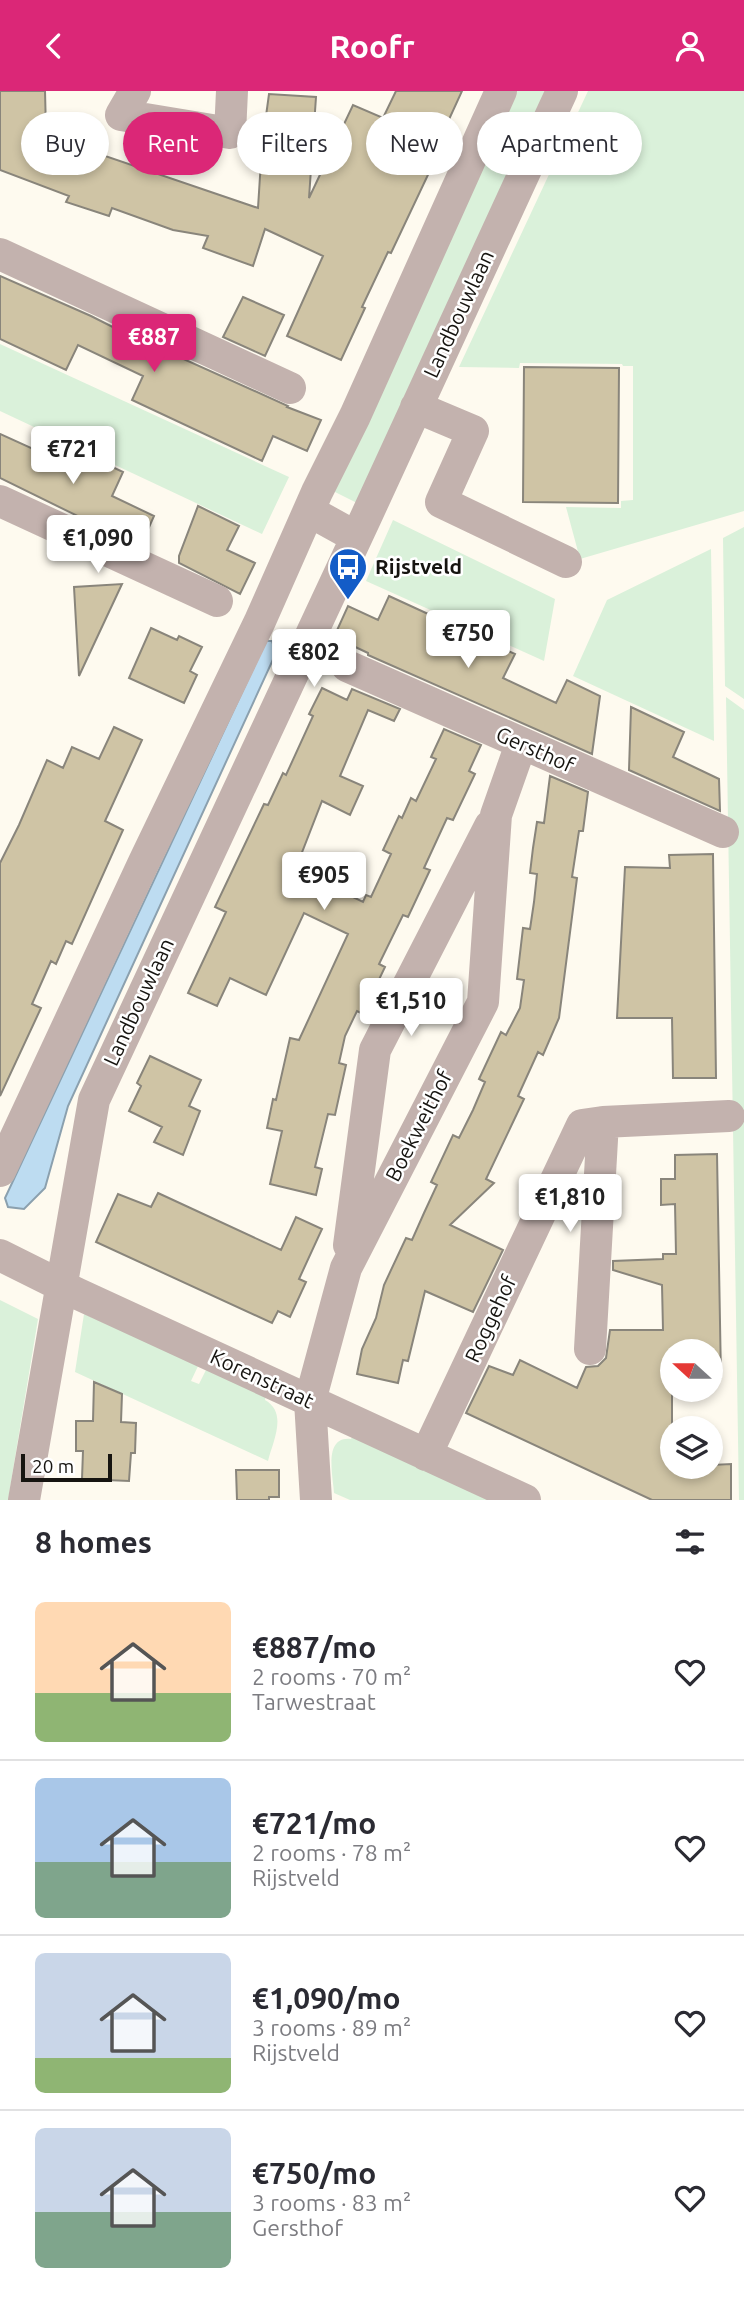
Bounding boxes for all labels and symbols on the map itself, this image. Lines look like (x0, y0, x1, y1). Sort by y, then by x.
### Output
street label: Landbouwlaan (418, 246, 498, 381)
pin: €887 (113, 315, 195, 374)
pin: €721 (32, 427, 114, 486)
pin: €1,090 (41, 515, 155, 575)
bus stop icon: Rijstveld (327, 546, 369, 601)
place label: Rijstveld (375, 554, 462, 578)
pin: €750 (427, 611, 509, 670)
pin: €802 (273, 629, 355, 689)
street label: Gersthof (493, 721, 579, 777)
pin: €905 (283, 853, 365, 912)
street label: Landbouwlaan (98, 934, 178, 1069)
pin: €1,510 (354, 979, 468, 1038)
street label: Boekweithof (380, 1065, 457, 1185)
pin: €1,810 (513, 1175, 627, 1234)
street label: Roggehof (459, 1270, 521, 1366)
north arrow (660, 1339, 723, 1402)
street label: Korenstraat (207, 1344, 318, 1413)
scale bar (21, 1451, 112, 1483)

